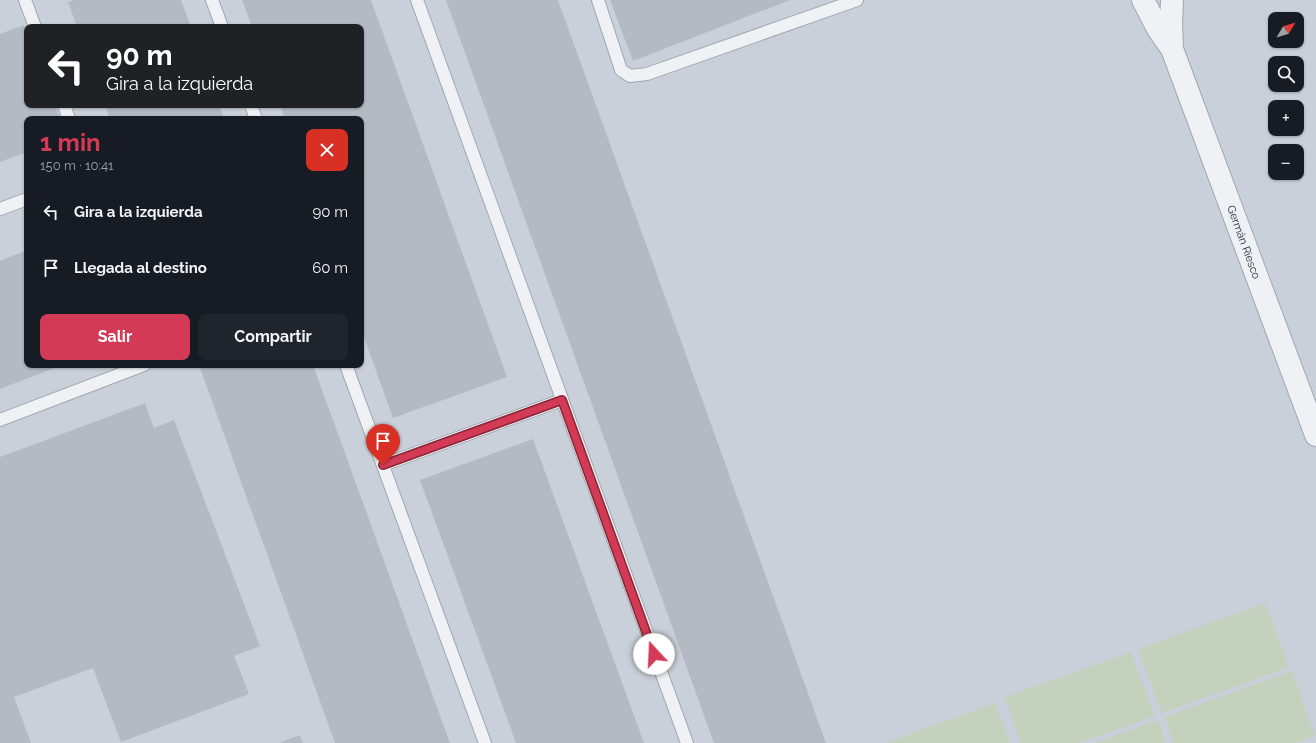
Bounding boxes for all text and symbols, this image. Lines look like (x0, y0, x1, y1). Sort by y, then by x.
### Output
north arrow (1268, 12, 1304, 48)
map controls (1268, 12, 1304, 180)
text: 90 m (106, 39, 172, 72)
icon: left (40, 40, 92, 92)
button: search (1268, 56, 1304, 92)
text: Gira a la izquierda (106, 73, 253, 94)
button: + (1268, 100, 1304, 136)
text: 1 min (40, 128, 101, 157)
button: close (306, 129, 348, 171)
button: − (1268, 144, 1304, 180)
text: 150 m · 10:41 (40, 158, 114, 173)
icon: left (40, 201, 62, 223)
text: Gira a la izquierda (74, 203, 203, 221)
text: 90 m (312, 203, 348, 221)
street label: Germán Riesco (1224, 204, 1263, 281)
icon: arrive (40, 257, 62, 279)
text: Llegada al destino (74, 259, 207, 277)
text: 60 m (312, 259, 348, 277)
button: Salir (40, 314, 190, 360)
button: Compartir (198, 314, 348, 360)
pin (366, 424, 400, 465)
icon: arrive (372, 430, 394, 452)
position arrow (633, 633, 675, 675)

